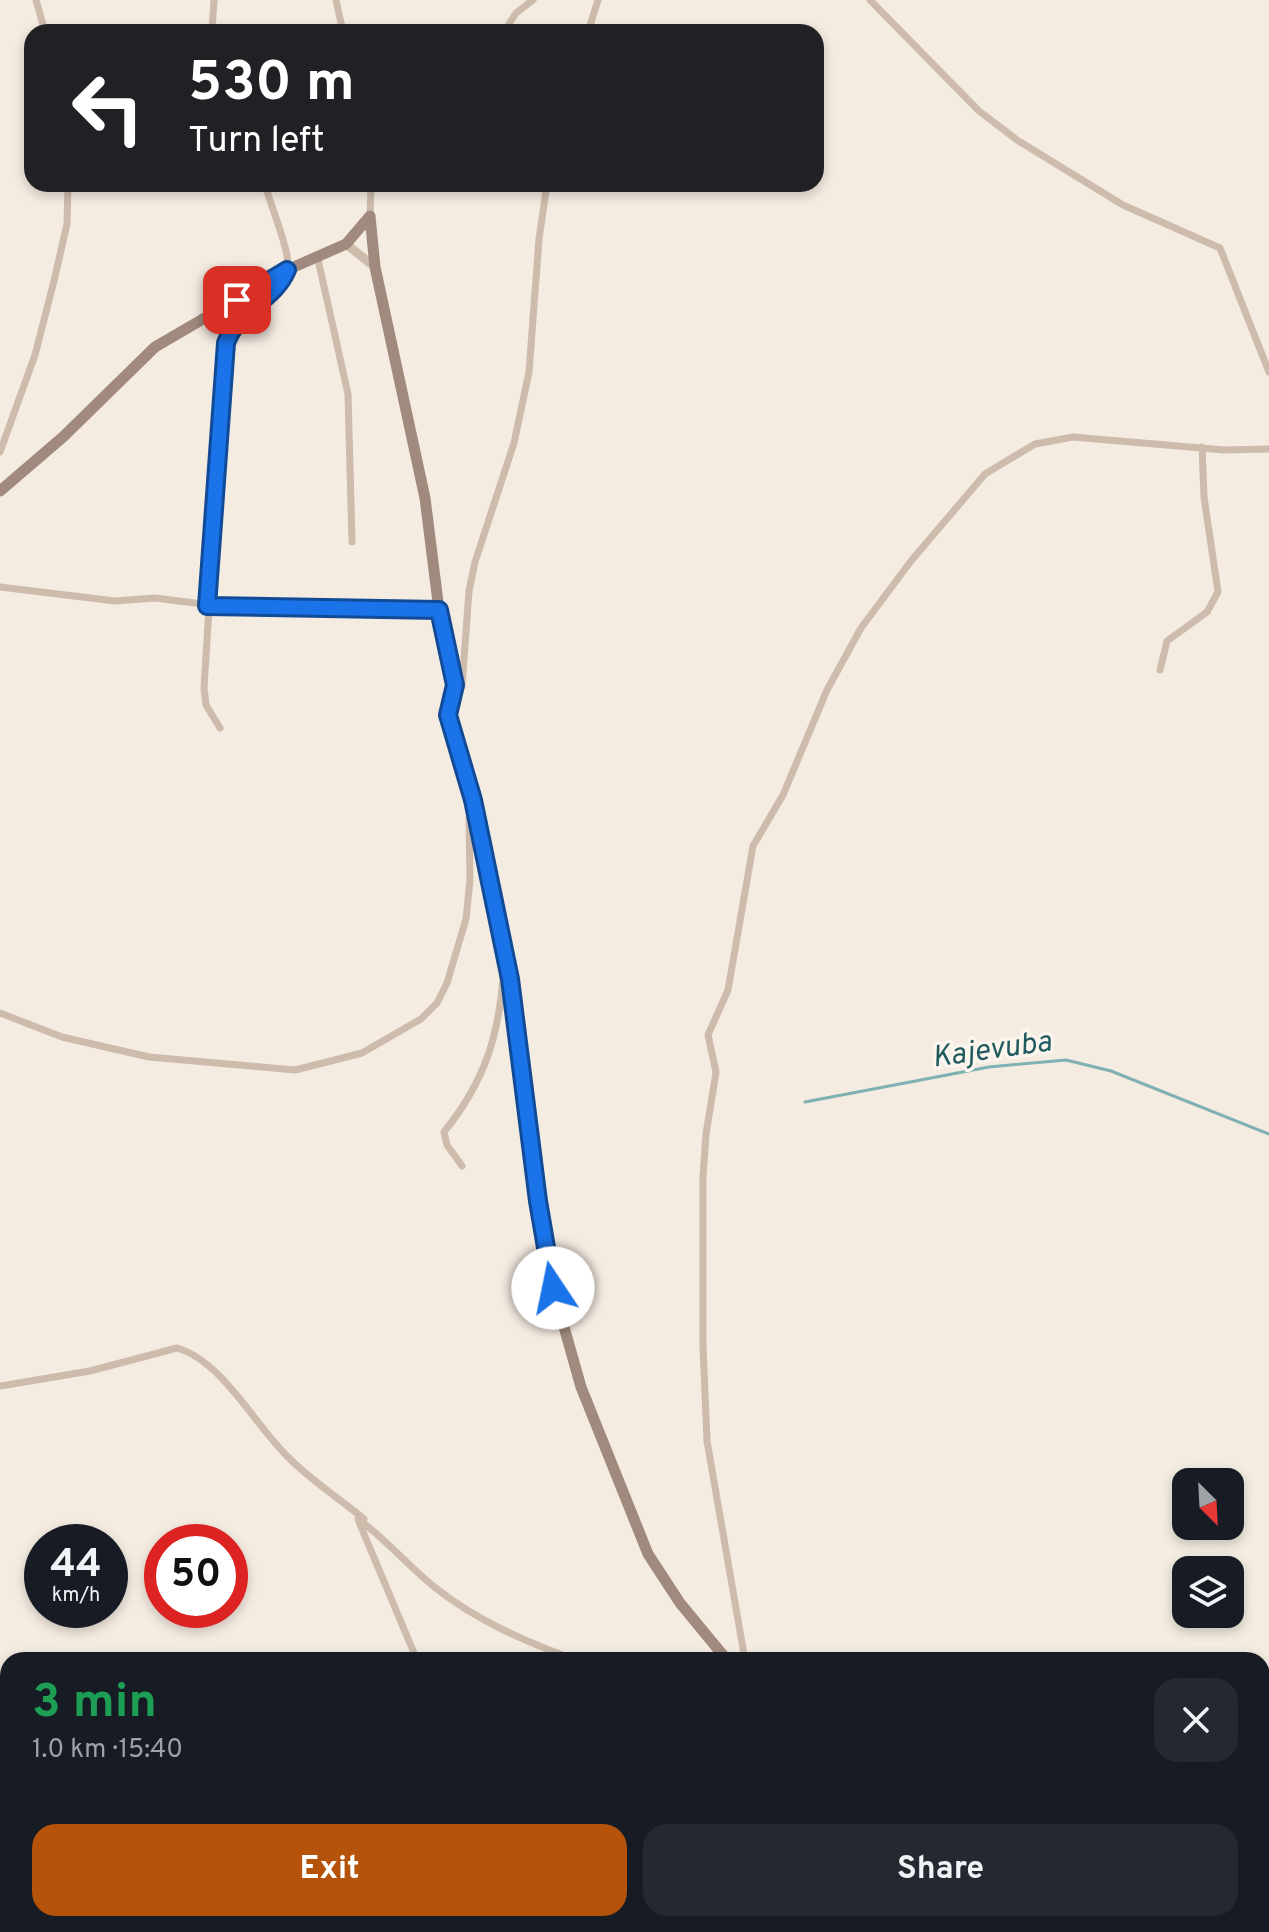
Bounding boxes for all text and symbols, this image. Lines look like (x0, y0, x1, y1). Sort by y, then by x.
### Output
text: 530 m (188, 50, 355, 120)
icon: left (56, 56, 160, 160)
text: Turn left (188, 119, 325, 165)
pin (203, 266, 271, 334)
icon: arrive (215, 278, 259, 322)
water label: Kajevuba (930, 1024, 1055, 1078)
position arrow (511, 1246, 595, 1330)
north arrow (1172, 1468, 1244, 1540)
map controls (1172, 1468, 1244, 1628)
speed limit sign: 50 (144, 1524, 248, 1628)
text: 44 (50, 1541, 102, 1591)
button: layers (1172, 1556, 1244, 1628)
text: km/h (52, 1583, 100, 1609)
text: 3 min (32, 1674, 157, 1734)
button: close (1154, 1678, 1238, 1762)
text: 1.0 km · 15:40 (32, 1734, 183, 1767)
button: Exit (32, 1824, 627, 1916)
button: Share (643, 1824, 1238, 1916)

